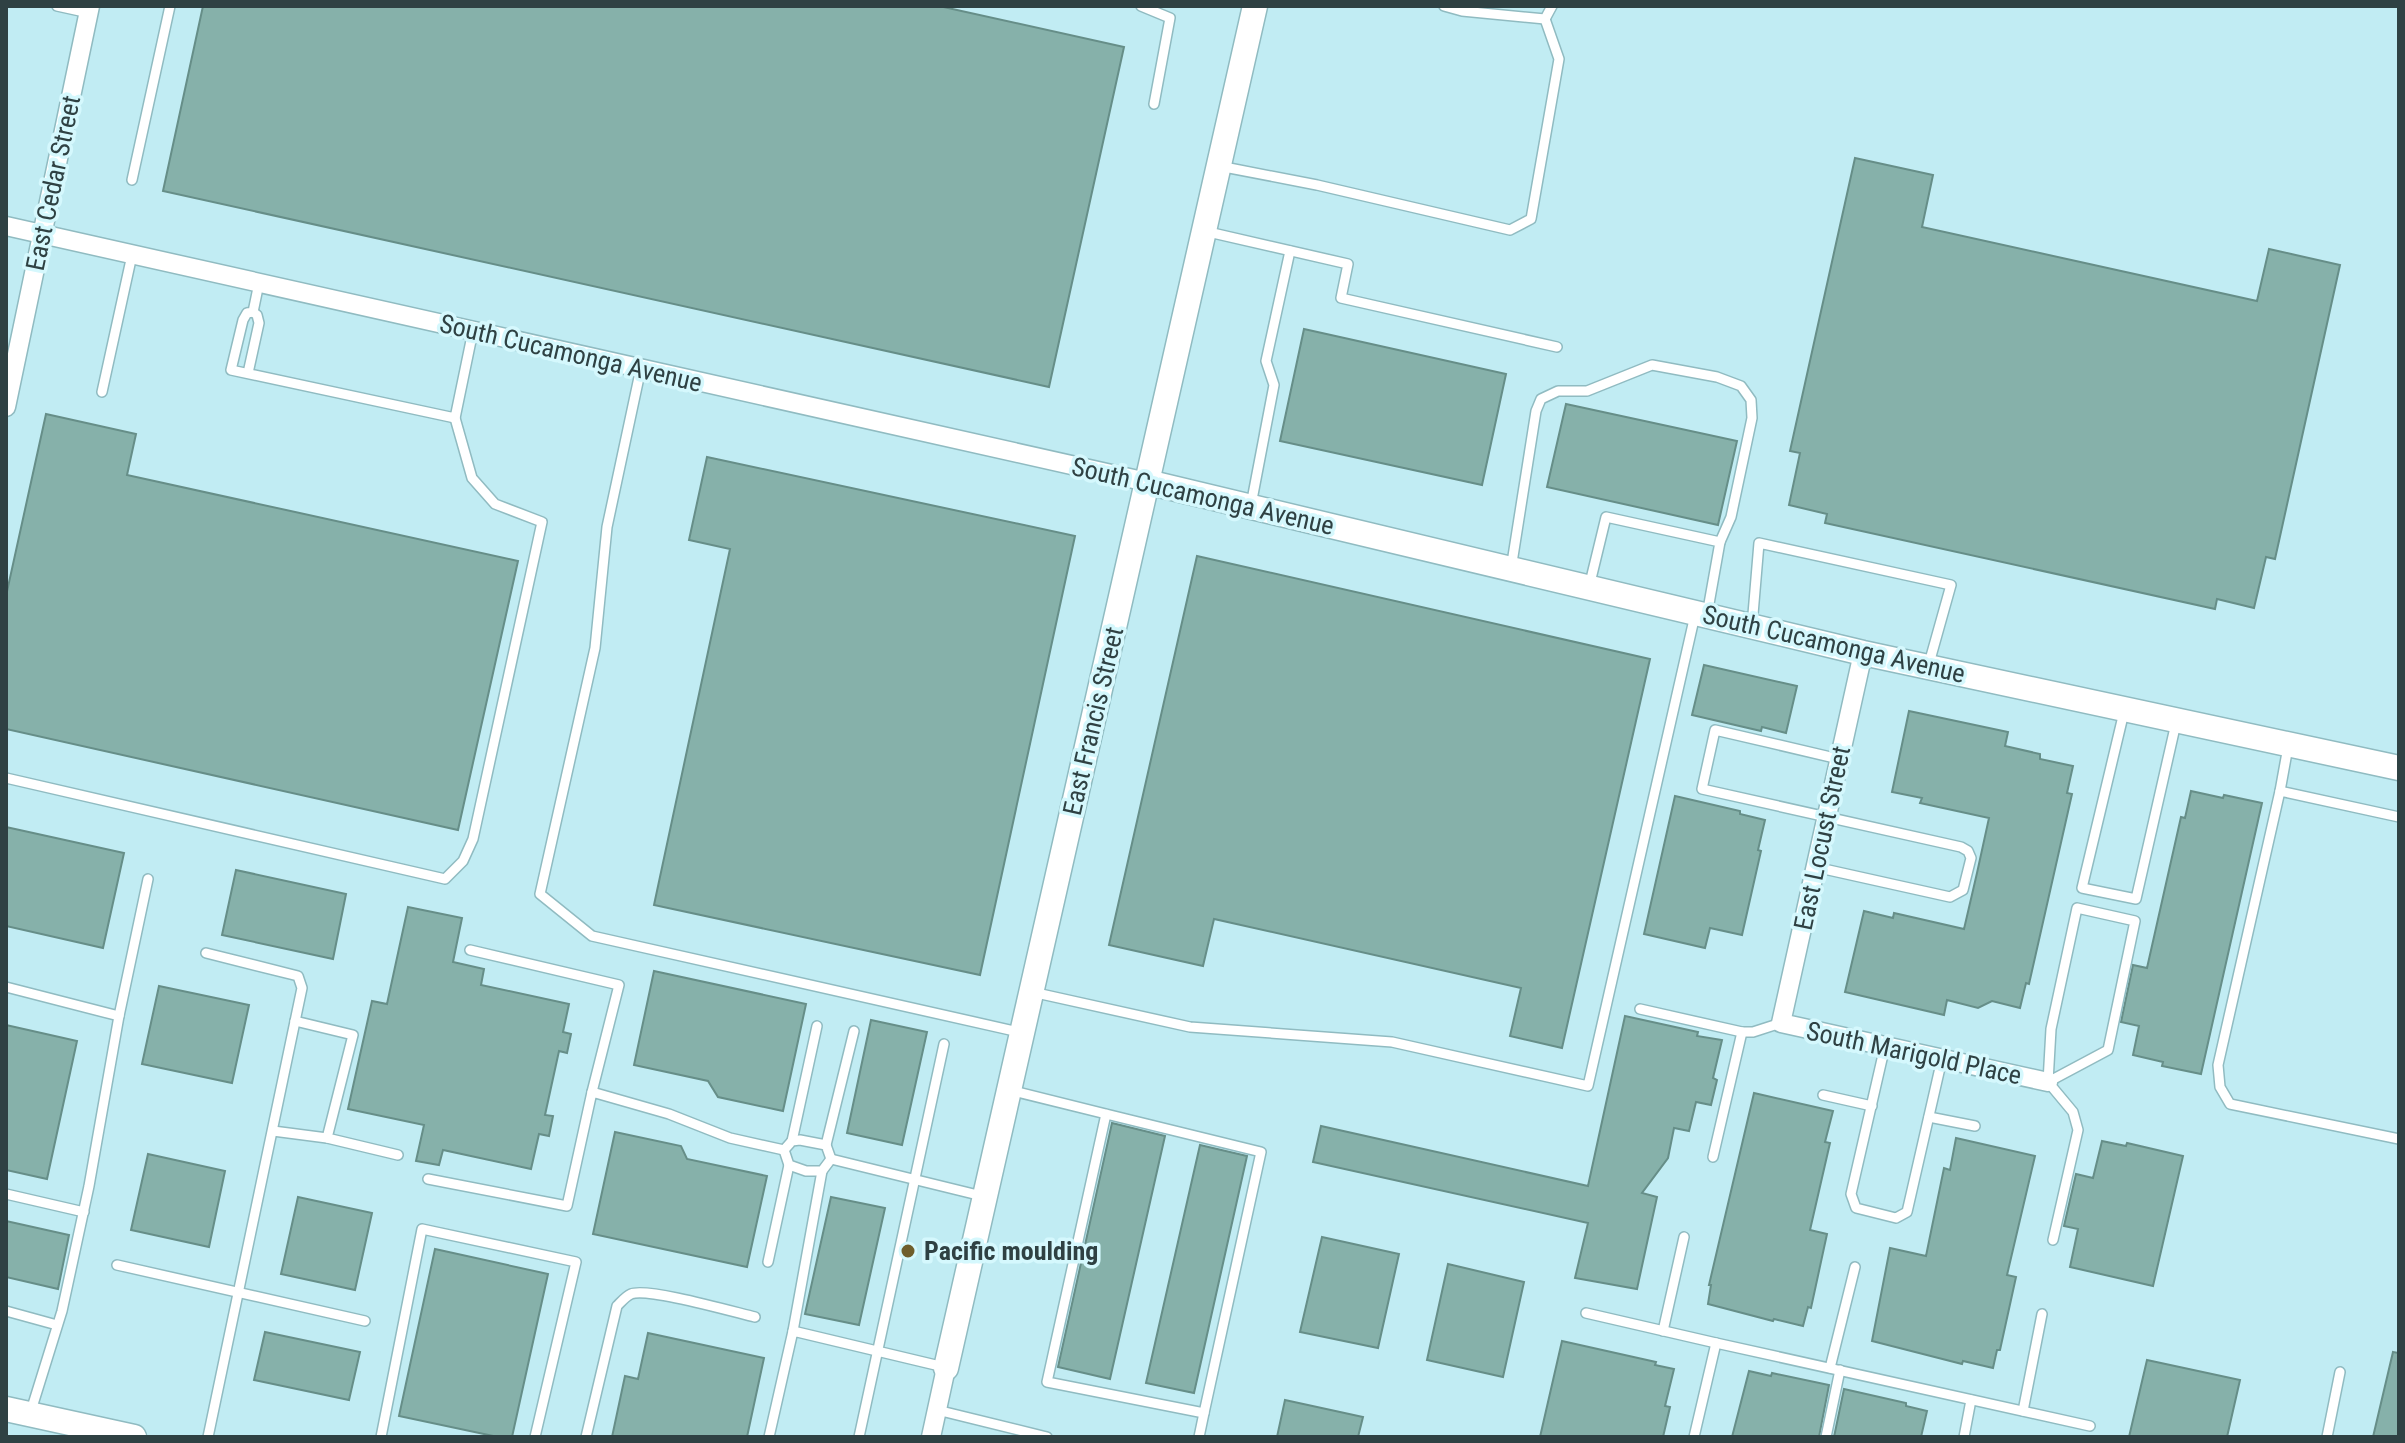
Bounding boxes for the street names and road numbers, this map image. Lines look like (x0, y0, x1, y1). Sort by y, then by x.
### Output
street label: East Cedar Street (20, 93, 86, 273)
street label: South Cucamonga Avenue (437, 308, 705, 398)
street label: South Cucamonga Avenue (1069, 451, 1337, 541)
street label: South Cucamonga Avenue (1700, 599, 1968, 689)
street label: East Francis Street (1057, 624, 1129, 818)
street label: East Locust Street (1788, 743, 1856, 933)
street label: South Marigold Place (1804, 1016, 2024, 1090)

